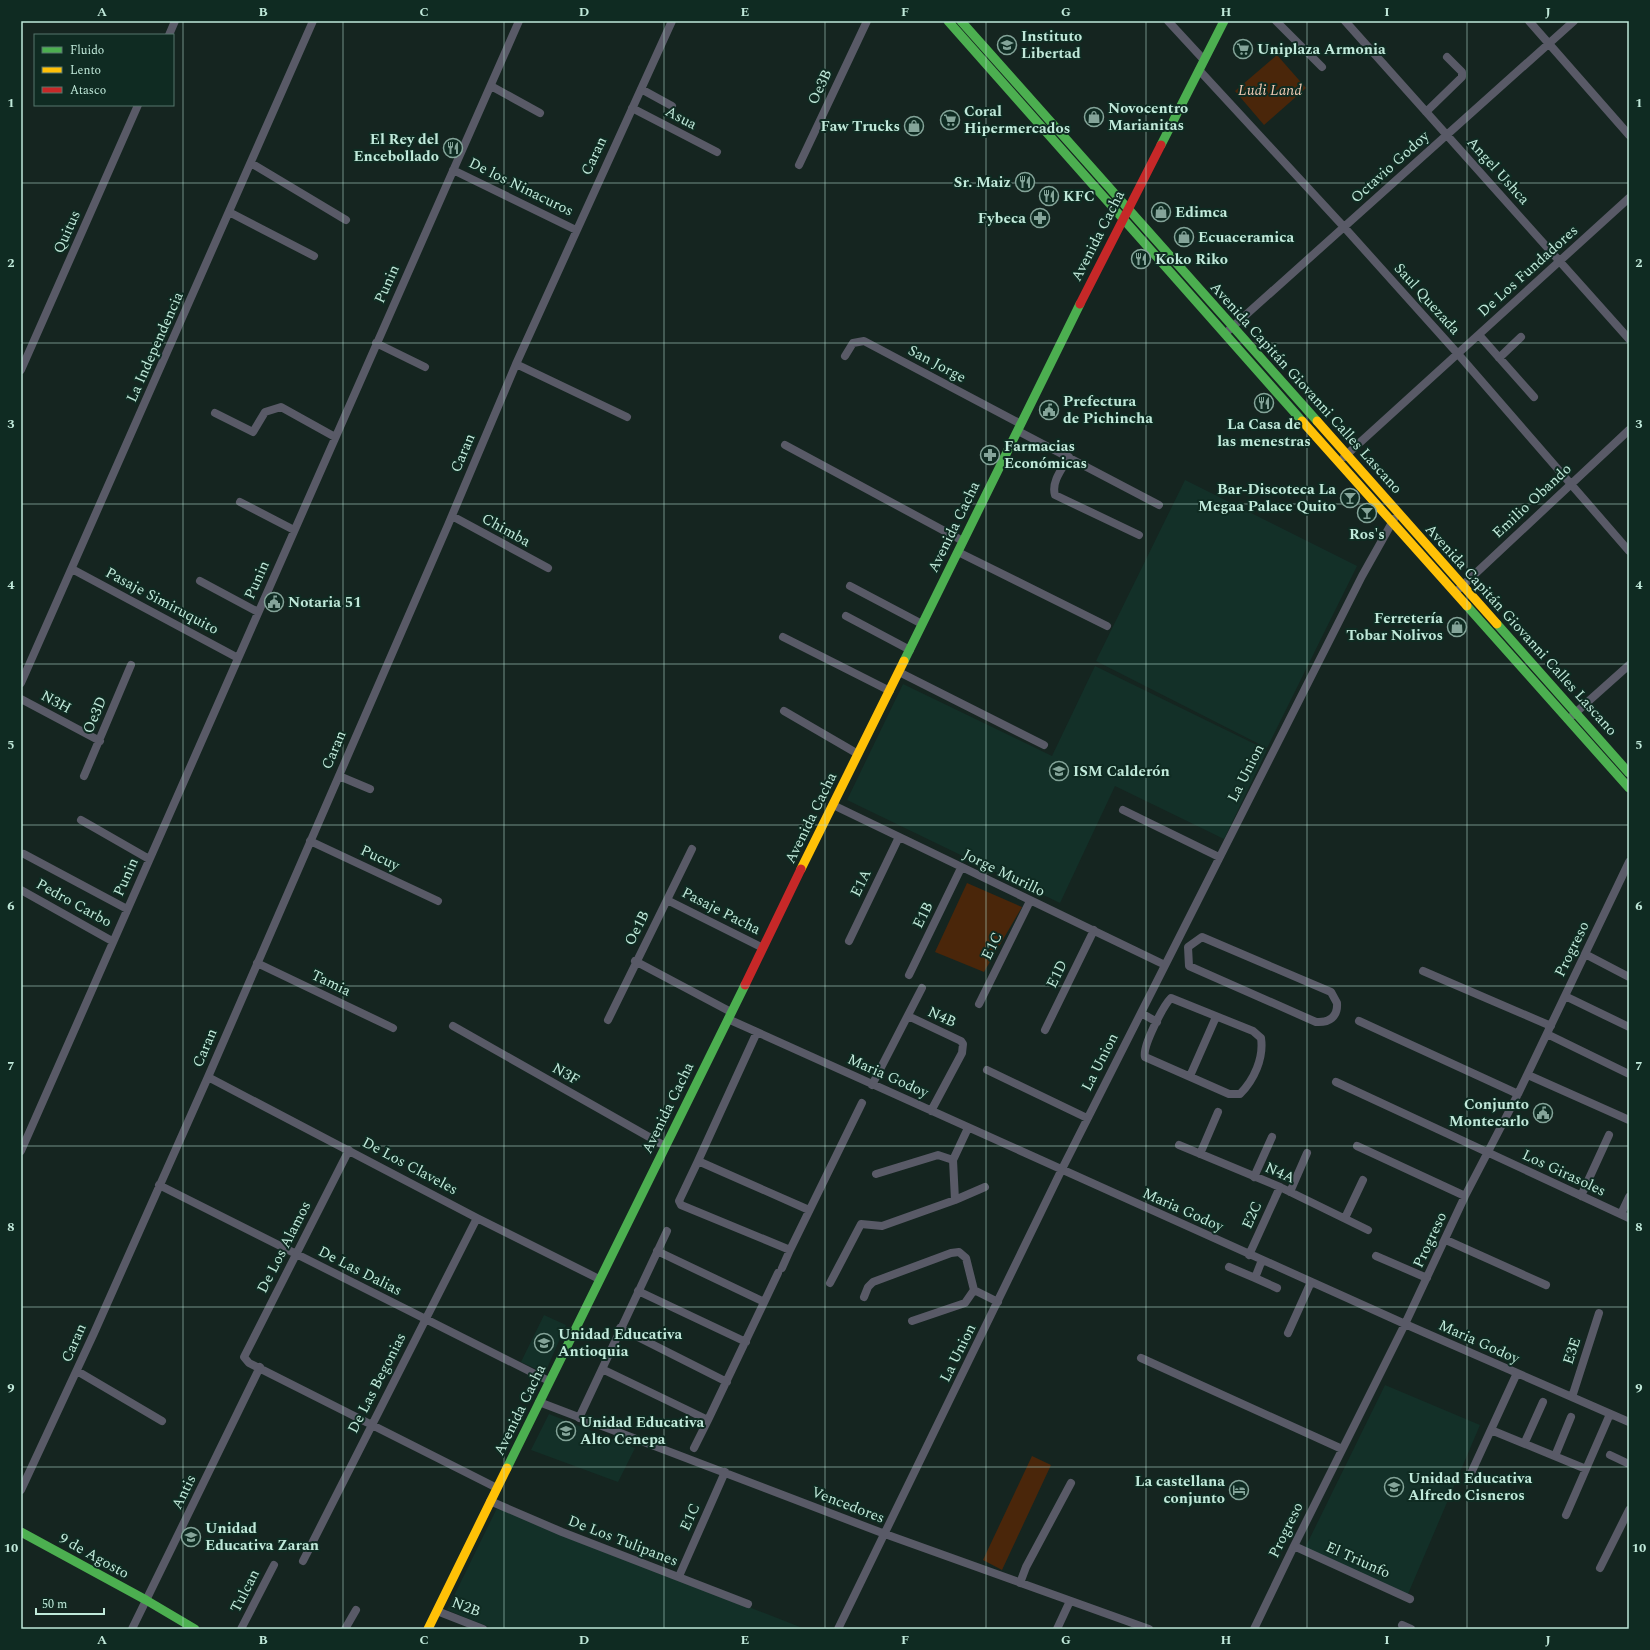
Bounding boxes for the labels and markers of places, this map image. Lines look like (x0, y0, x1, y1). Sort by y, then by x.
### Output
place label: Instituto Libertad (1021, 25, 1082, 65)
school or university icon: Instituto Libertad (996, 34, 1018, 56)
supermarket icon: Uniplaza Armonia (1232, 38, 1254, 60)
place label: Uniplaza Armonia (1257, 38, 1386, 61)
place label: Novocentro Marianitas (1108, 97, 1188, 137)
place label: Coral Hipermercados (964, 100, 1070, 140)
shop icon: Novocentro Marianitas (1083, 106, 1105, 128)
supermarket icon: Coral Hipermercados (939, 109, 961, 131)
place label: Faw Trucks (820, 115, 900, 138)
shop icon: Faw Trucks (903, 115, 925, 137)
place label: El Rey del Encebollado (353, 128, 439, 168)
restaurant icon: El Rey del Encebollado (442, 137, 464, 159)
place label: Sr. Maiz (954, 171, 1011, 194)
restaurant icon: Sr. Maiz (1014, 171, 1036, 193)
restaurant icon: KFC (1038, 185, 1060, 207)
place label: KFC (1063, 185, 1095, 208)
shop icon: Edimca (1150, 201, 1172, 223)
place label: Edimca (1175, 201, 1228, 224)
place label: Fybeca (978, 207, 1026, 230)
pharmacy icon: Fybeca (1029, 207, 1051, 229)
shop icon: Ecuaceramica (1173, 226, 1195, 248)
place label: Ecuaceramica (1198, 226, 1295, 249)
restaurant icon: Koko Riko (1130, 248, 1152, 270)
place label: Koko Riko (1155, 248, 1228, 271)
place label: Prefectura de Pichincha (1063, 390, 1153, 430)
restaurant icon: La Casa de las menestras (1253, 392, 1275, 414)
public building icon: Prefectura de Pichincha (1038, 399, 1060, 421)
place label: La Casa de las menestras (1217, 413, 1311, 453)
place label: Farmacias Económicas (1004, 435, 1087, 475)
pharmacy icon: Farmacias Económicas (979, 444, 1001, 466)
place label: Bar-Discoteca La Megaa Palace Quito (1198, 478, 1336, 518)
bar icon: Bar-Discoteca La Megaa Palace Quito (1339, 487, 1361, 509)
bar icon: Ros's (1356, 502, 1378, 524)
place label: Ros's (1349, 523, 1385, 546)
public building icon: Notaria 51 (263, 591, 285, 613)
place label: Notaria 51 (288, 591, 362, 614)
place label: Ferretería Tobar Nolivos (1346, 607, 1443, 647)
shop icon: Ferretería Tobar Nolivos (1446, 616, 1468, 638)
school or university icon: ISM Calderón (1048, 760, 1070, 782)
place label: ISM Calderón (1073, 760, 1170, 783)
place label: Conjunto Montecarlo (1449, 1093, 1529, 1133)
public building icon: Conjunto Montecarlo (1532, 1102, 1554, 1124)
place label: Unidad Educativa Antioquia (558, 1323, 682, 1363)
school or university icon: Unidad Educativa Antioquia (533, 1332, 555, 1354)
place label: Unidad Educativa Alto Cenepa (580, 1411, 704, 1451)
school or university icon: Unidad Educativa Alto Cenepa (555, 1420, 577, 1442)
place label: Unidad Educativa Alfredo Cisneros (1408, 1467, 1532, 1507)
place label: La castellana conjunto (1135, 1470, 1225, 1510)
school or university icon: Unidad Educativa Alfredo Cisneros (1383, 1476, 1405, 1498)
hotel icon: La castellana conjunto (1228, 1479, 1250, 1501)
place label: Unidad Educativa Zaran (205, 1517, 319, 1557)
school or university icon: Unidad Educativa Zaran (180, 1526, 202, 1548)

